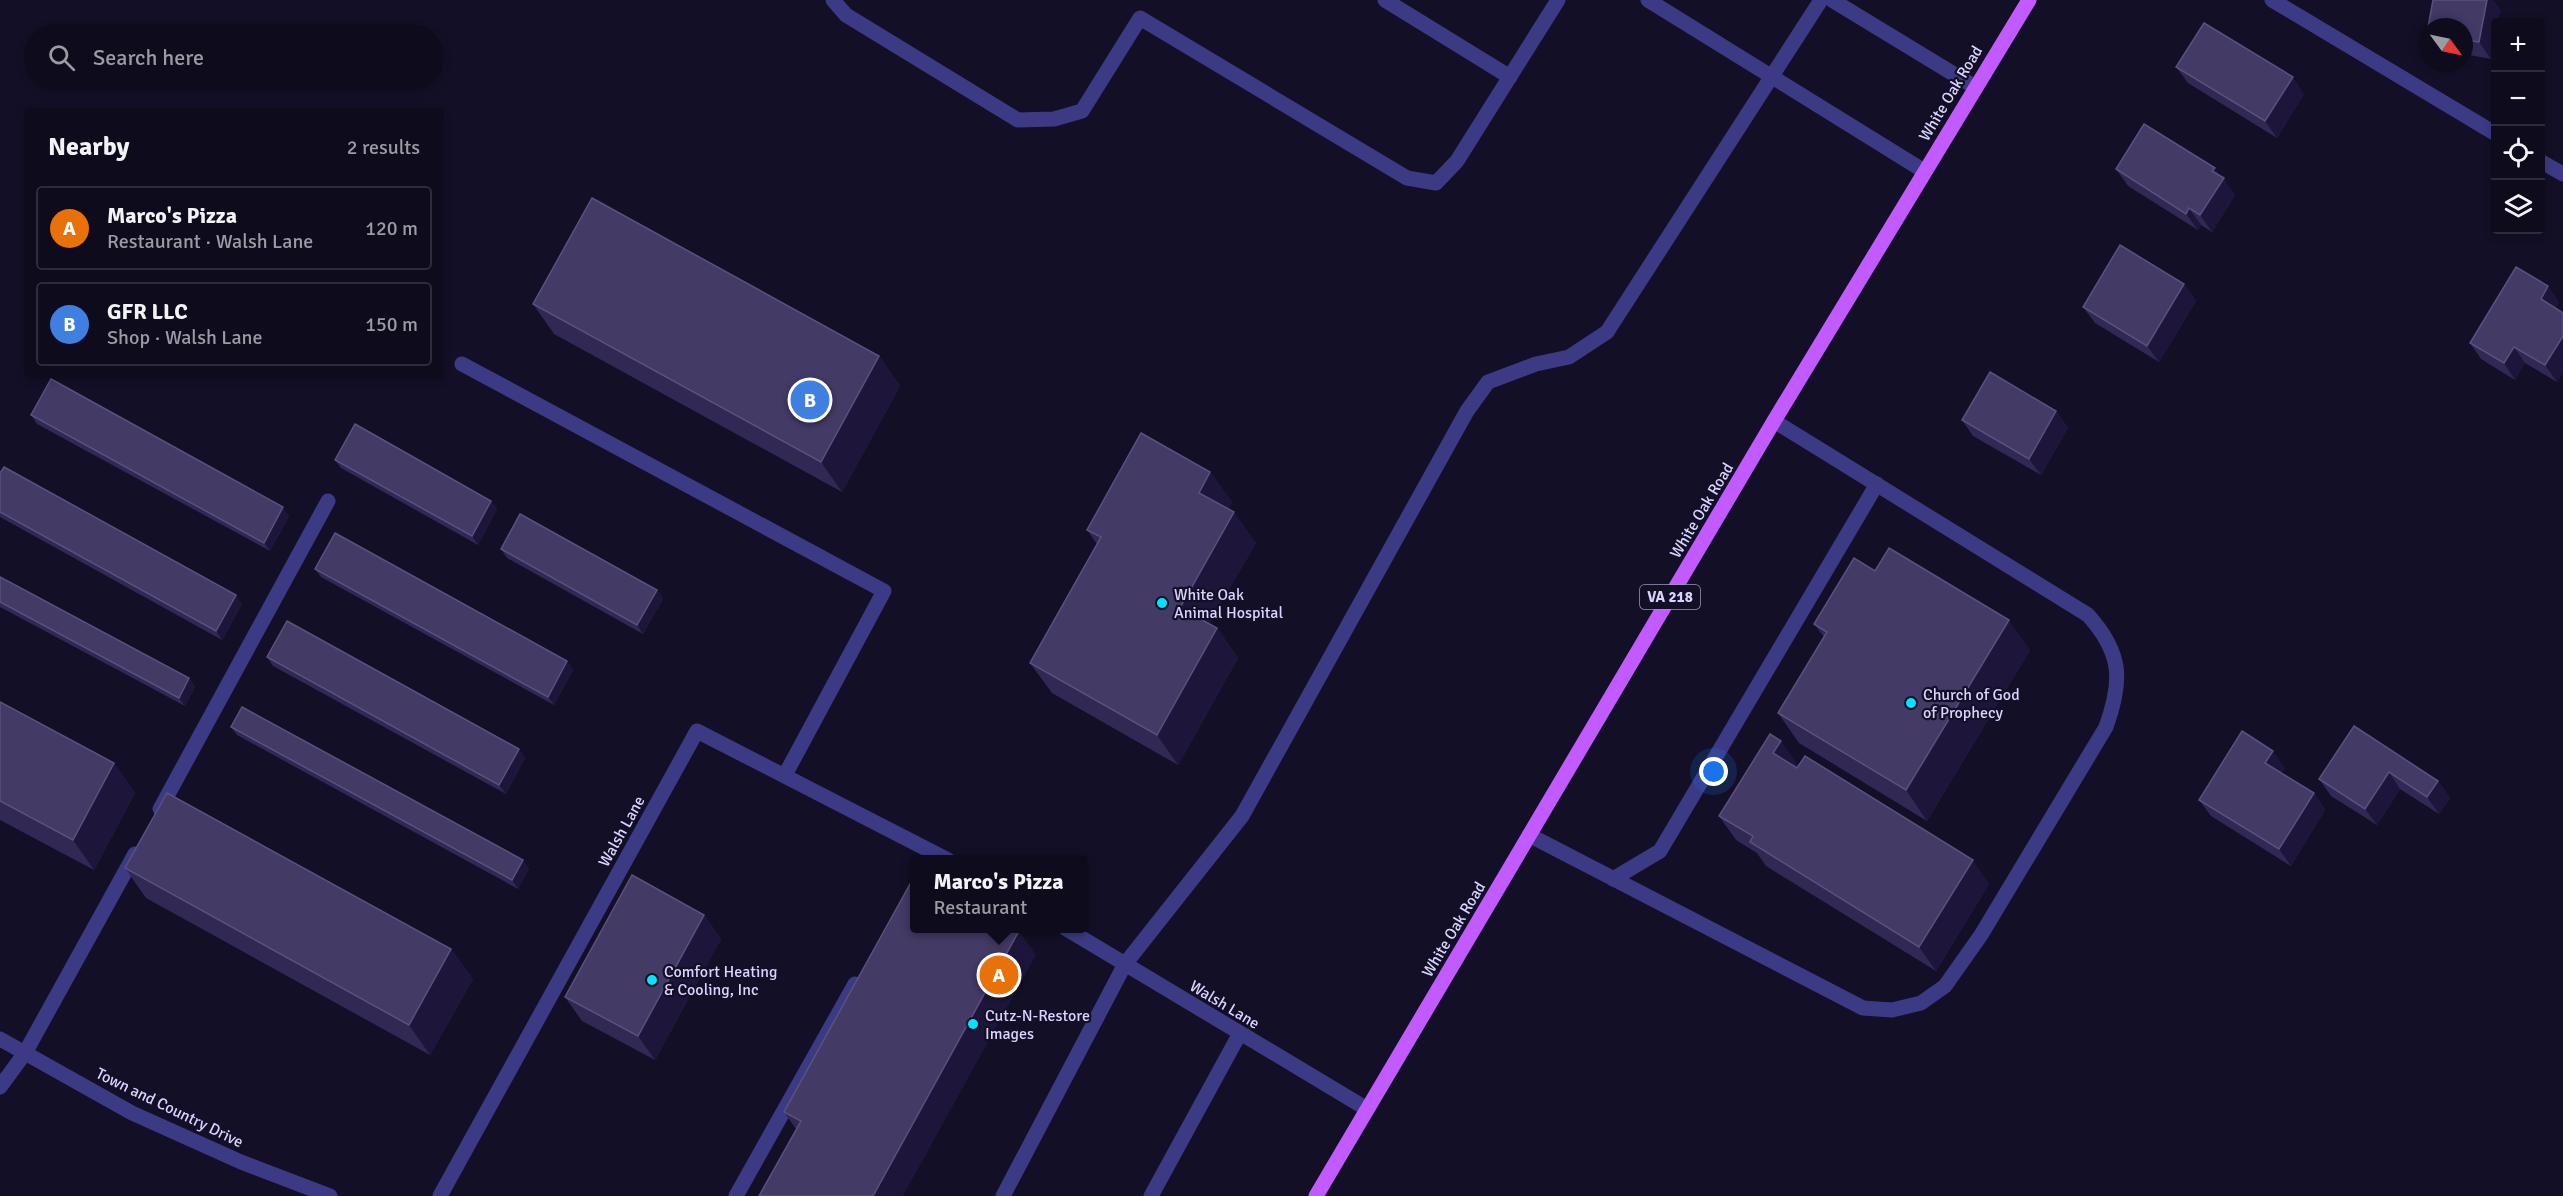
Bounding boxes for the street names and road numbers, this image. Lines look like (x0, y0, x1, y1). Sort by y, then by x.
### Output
street label: White Oak Road (1915, 42, 1987, 145)
street label: White Oak Road (1666, 459, 1738, 562)
road number: VA 218 (1640, 585, 1700, 609)
street label: Walsh Lane (594, 792, 650, 870)
street label: White Oak Road (1418, 878, 1490, 981)
street label: Walsh Lane (1186, 976, 1263, 1034)
street label: Town and Country Drive (93, 1064, 246, 1152)

